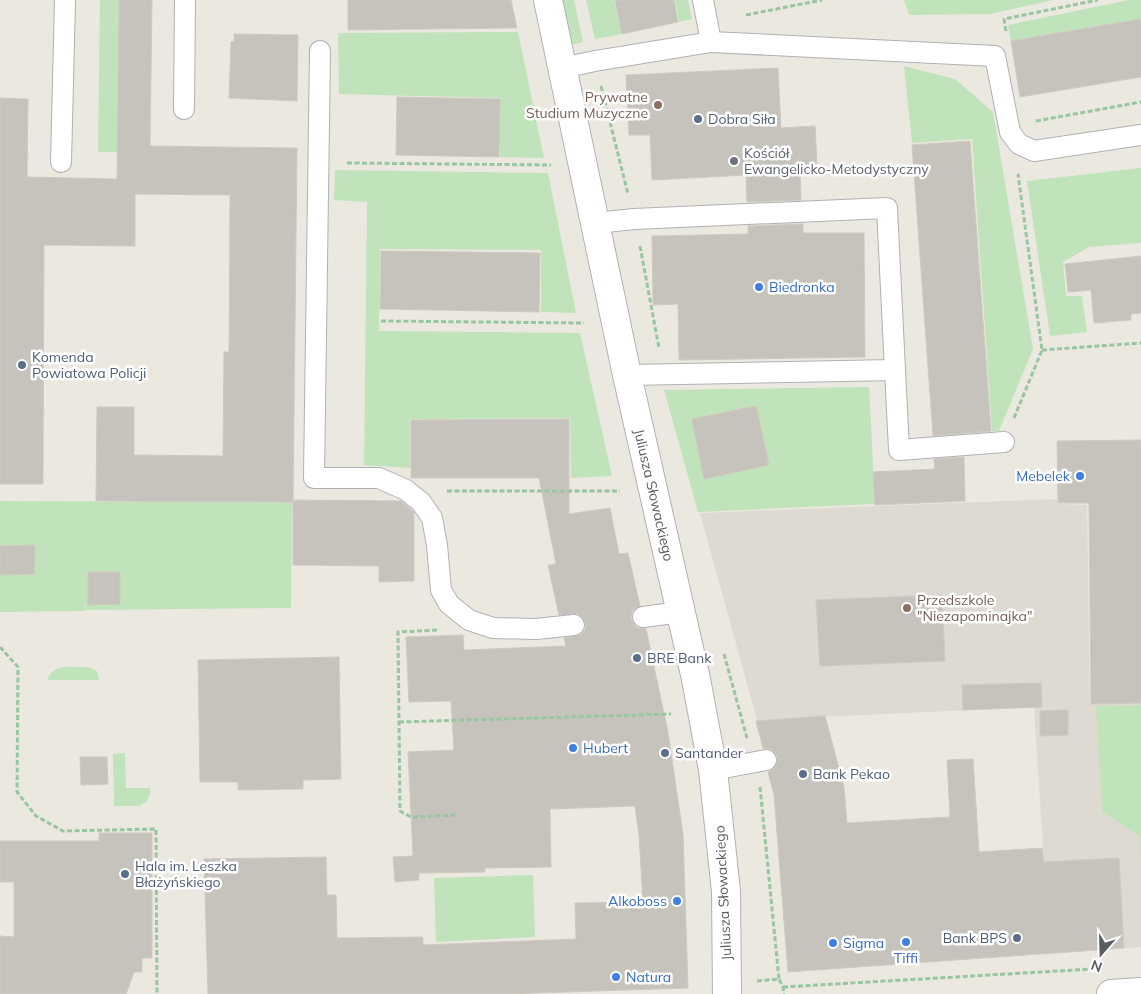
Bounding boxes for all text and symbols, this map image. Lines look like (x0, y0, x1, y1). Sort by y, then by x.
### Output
place label: Prywatne Studium Muzyczne (526, 88, 648, 122)
marker: Prywatne Studium Muzyczne (652, 99, 664, 111)
place label: Dobra Siła (708, 110, 776, 128)
marker: Dobra Siła (692, 113, 704, 125)
place label: Kościół Ewangelicko-Metodystyczny (744, 144, 929, 178)
marker: Kościół Ewangelicko-Metodystyczny (728, 155, 740, 167)
place label: Biedronka (769, 278, 835, 296)
marker: Biedronka (753, 281, 765, 293)
place label: Komenda Powiatowa Policji (32, 348, 146, 382)
marker: Komenda Powiatowa Policji (16, 359, 28, 371)
street label: Juliusza Słowackiego (630, 427, 678, 563)
place label: Mebelek (1016, 467, 1071, 485)
marker: Mebelek (1074, 470, 1086, 482)
place label: Przedszkole "Niezapominajka" (917, 591, 1032, 625)
marker: Przedszkole "Niezapominajka" (901, 602, 913, 614)
place label: BRE Bank (647, 649, 712, 667)
marker: BRE Bank (631, 652, 643, 664)
place label: Hubert (583, 739, 628, 757)
marker: Hubert (567, 742, 579, 754)
place label: Santander (675, 744, 744, 762)
marker: Santander (659, 747, 671, 759)
place label: Bank Pekao (813, 765, 890, 783)
marker: Bank Pekao (797, 768, 809, 780)
street label: Juliusza Słowackiego (710, 825, 736, 961)
place label: Hala im. Leszka Błażyńskiego (135, 857, 237, 891)
marker: Hala im. Leszka Błażyńskiego (119, 868, 131, 880)
place label: Alkoboss (608, 892, 667, 910)
marker: Alkoboss (671, 895, 683, 907)
place label: Bank BPS (943, 929, 1007, 947)
north arrow (1076, 929, 1126, 979)
marker: Bank BPS (1011, 932, 1023, 944)
place label: Sigma (843, 934, 884, 952)
marker: Tiffi (900, 936, 912, 948)
marker: Sigma (827, 937, 839, 949)
place label: Tiffi (894, 949, 918, 967)
text: N (1089, 956, 1105, 976)
place label: Natura (626, 968, 671, 986)
marker: Natura (610, 971, 622, 983)

